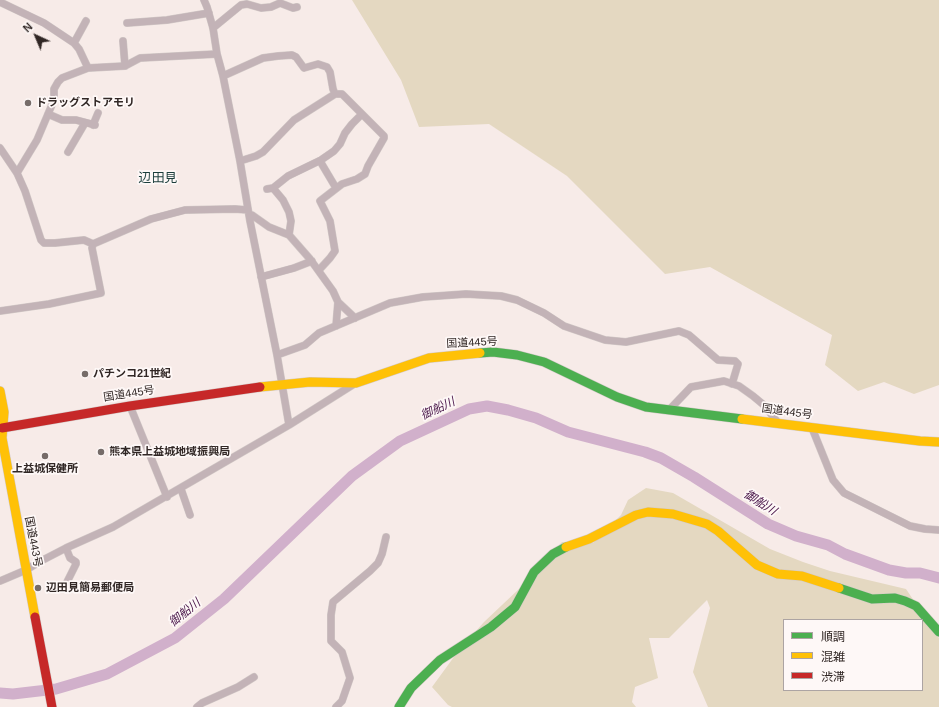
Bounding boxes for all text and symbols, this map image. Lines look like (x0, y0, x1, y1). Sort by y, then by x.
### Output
north arrow (16, 16, 56, 56)
text: N (21, 20, 35, 34)
place label: ドラッグストアモリ (36, 96, 135, 110)
marker: ドラッグストアモリ (23, 98, 33, 108)
district label: 辺田見 (139, 170, 177, 186)
street label: 国道445号 (446, 335, 498, 351)
place label: パチンコ21世紀 (93, 367, 171, 381)
marker: パチンコ21世紀 (80, 369, 90, 379)
street label: 国道445号 (103, 383, 155, 405)
water label: 御船川 (419, 395, 457, 423)
street label: 国道445号 (761, 402, 813, 422)
place label: 熊本県上益城地域振興局 (109, 445, 230, 459)
marker: 熊本県上益城地域振興局 (96, 447, 106, 457)
marker: 上益城保健所 (40, 451, 50, 461)
place label: 上益城保健所 (12, 462, 78, 476)
water label: 御船川 (741, 487, 779, 519)
street label: 国道443号 (22, 516, 44, 568)
place label: 辺田見簡易郵便局 (46, 581, 134, 595)
marker: 辺田見簡易郵便局 (33, 583, 43, 593)
water label: 御船川 (166, 596, 204, 630)
legend (783, 619, 923, 691)
text: 順調 (821, 630, 845, 644)
text: 混雑 (821, 650, 845, 664)
text: 渋滞 (821, 670, 845, 684)

